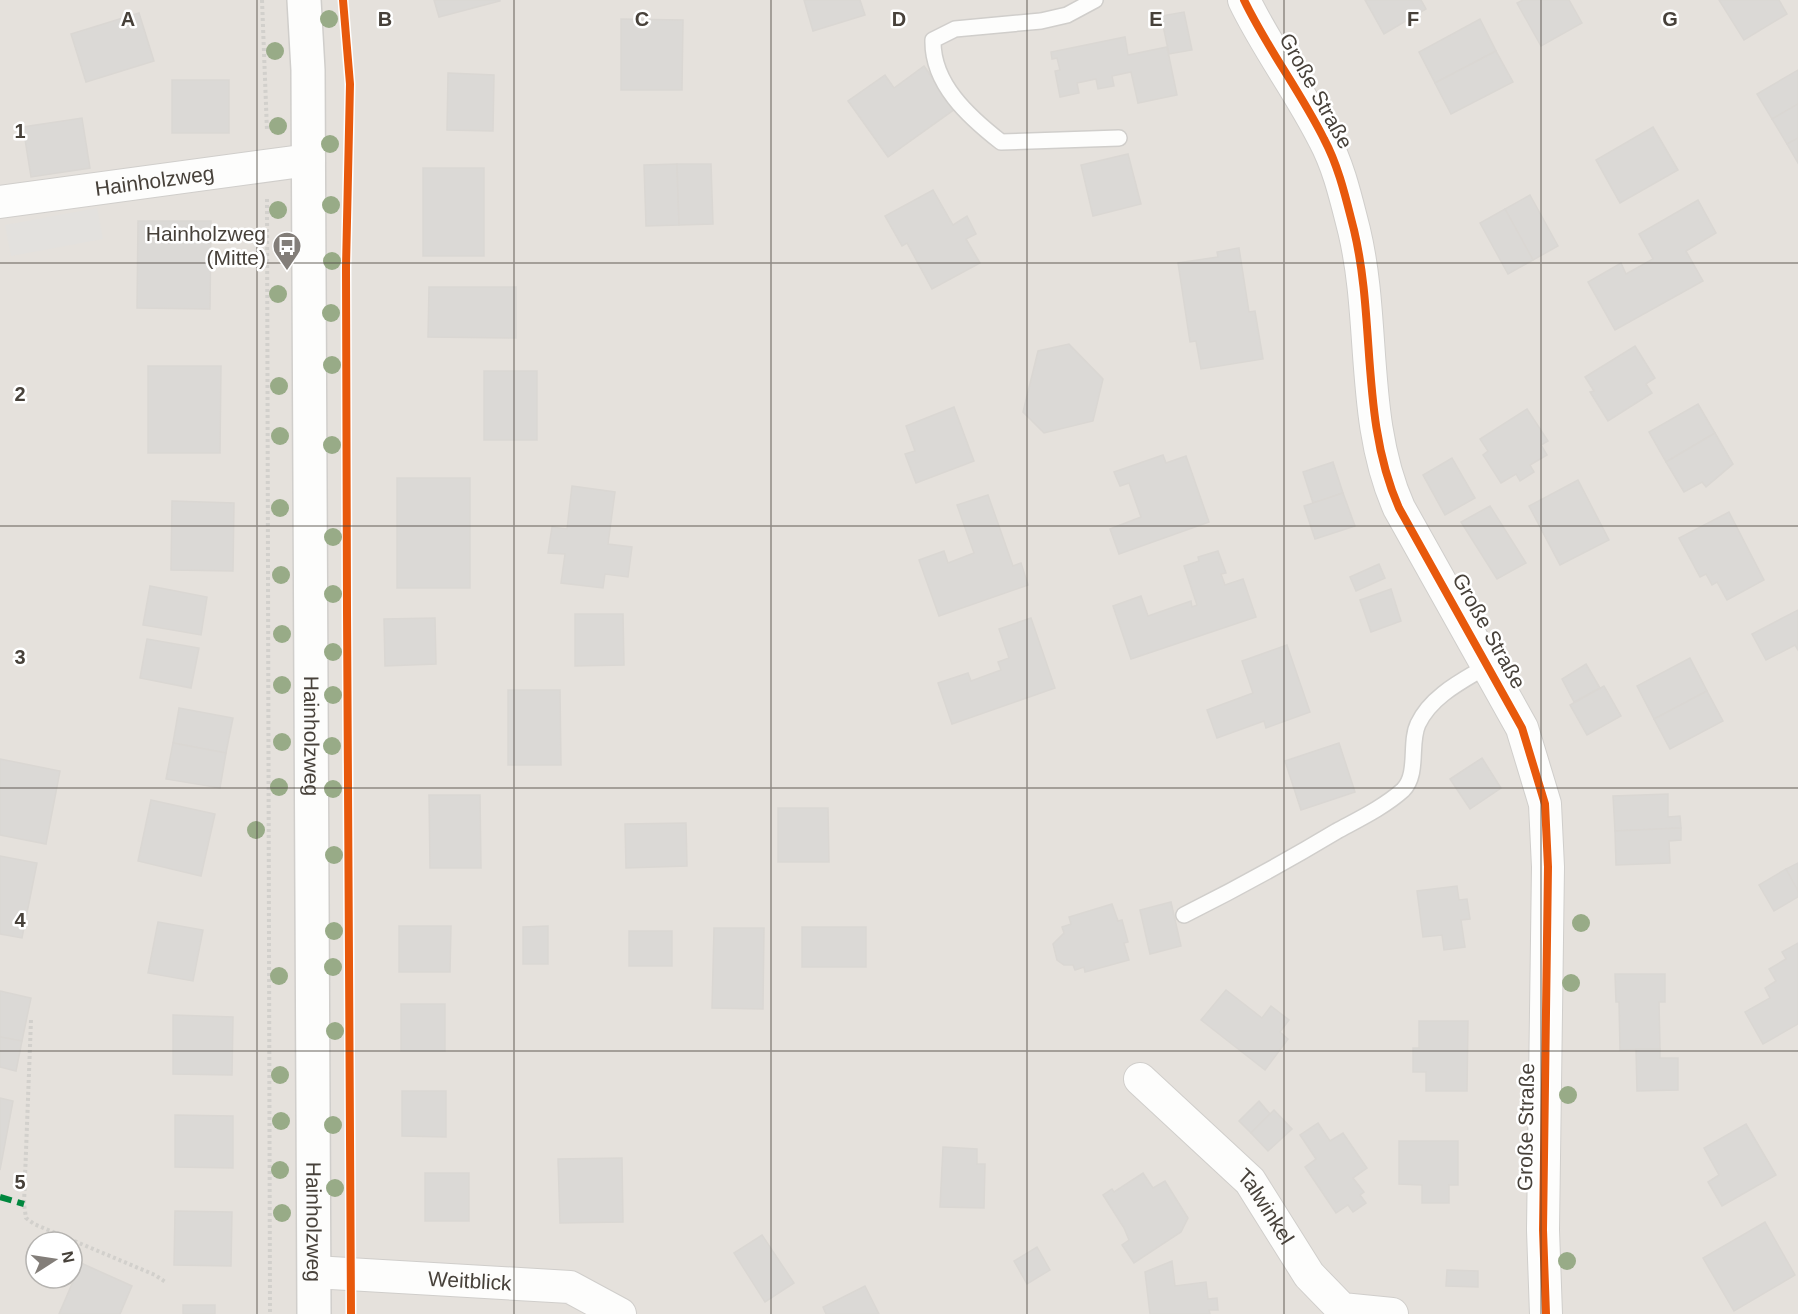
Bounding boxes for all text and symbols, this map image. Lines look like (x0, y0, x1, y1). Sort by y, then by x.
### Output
text: A (121, 8, 135, 30)
text: B (378, 8, 392, 30)
text: C (635, 8, 649, 30)
text: D (892, 8, 906, 30)
text: E (1149, 8, 1163, 30)
text: F (1407, 8, 1419, 30)
text: G (1662, 8, 1678, 30)
street label: Große Straße (1275, 29, 1358, 152)
text: 1 (14, 120, 26, 142)
street label: Hainholzweg (93, 161, 216, 200)
place label: Hainholzweg (Mitte) (146, 222, 266, 269)
bus stop icon: Hainholzweg (Mitte) (271, 230, 303, 272)
text: 2 (14, 383, 26, 405)
street label: Große Straße (1448, 569, 1531, 692)
text: 3 (14, 646, 26, 668)
street label: Hainholzweg (300, 676, 324, 796)
text: 4 (14, 909, 26, 931)
street label: Große Straße (1513, 1063, 1538, 1191)
street label: Hainholzweg (302, 1162, 326, 1282)
street label: Talwinkel (1233, 1164, 1299, 1248)
text: 5 (14, 1171, 26, 1193)
north arrow (24, 1230, 84, 1290)
text: N (59, 1250, 78, 1264)
street label: Weitblick (427, 1267, 513, 1295)

